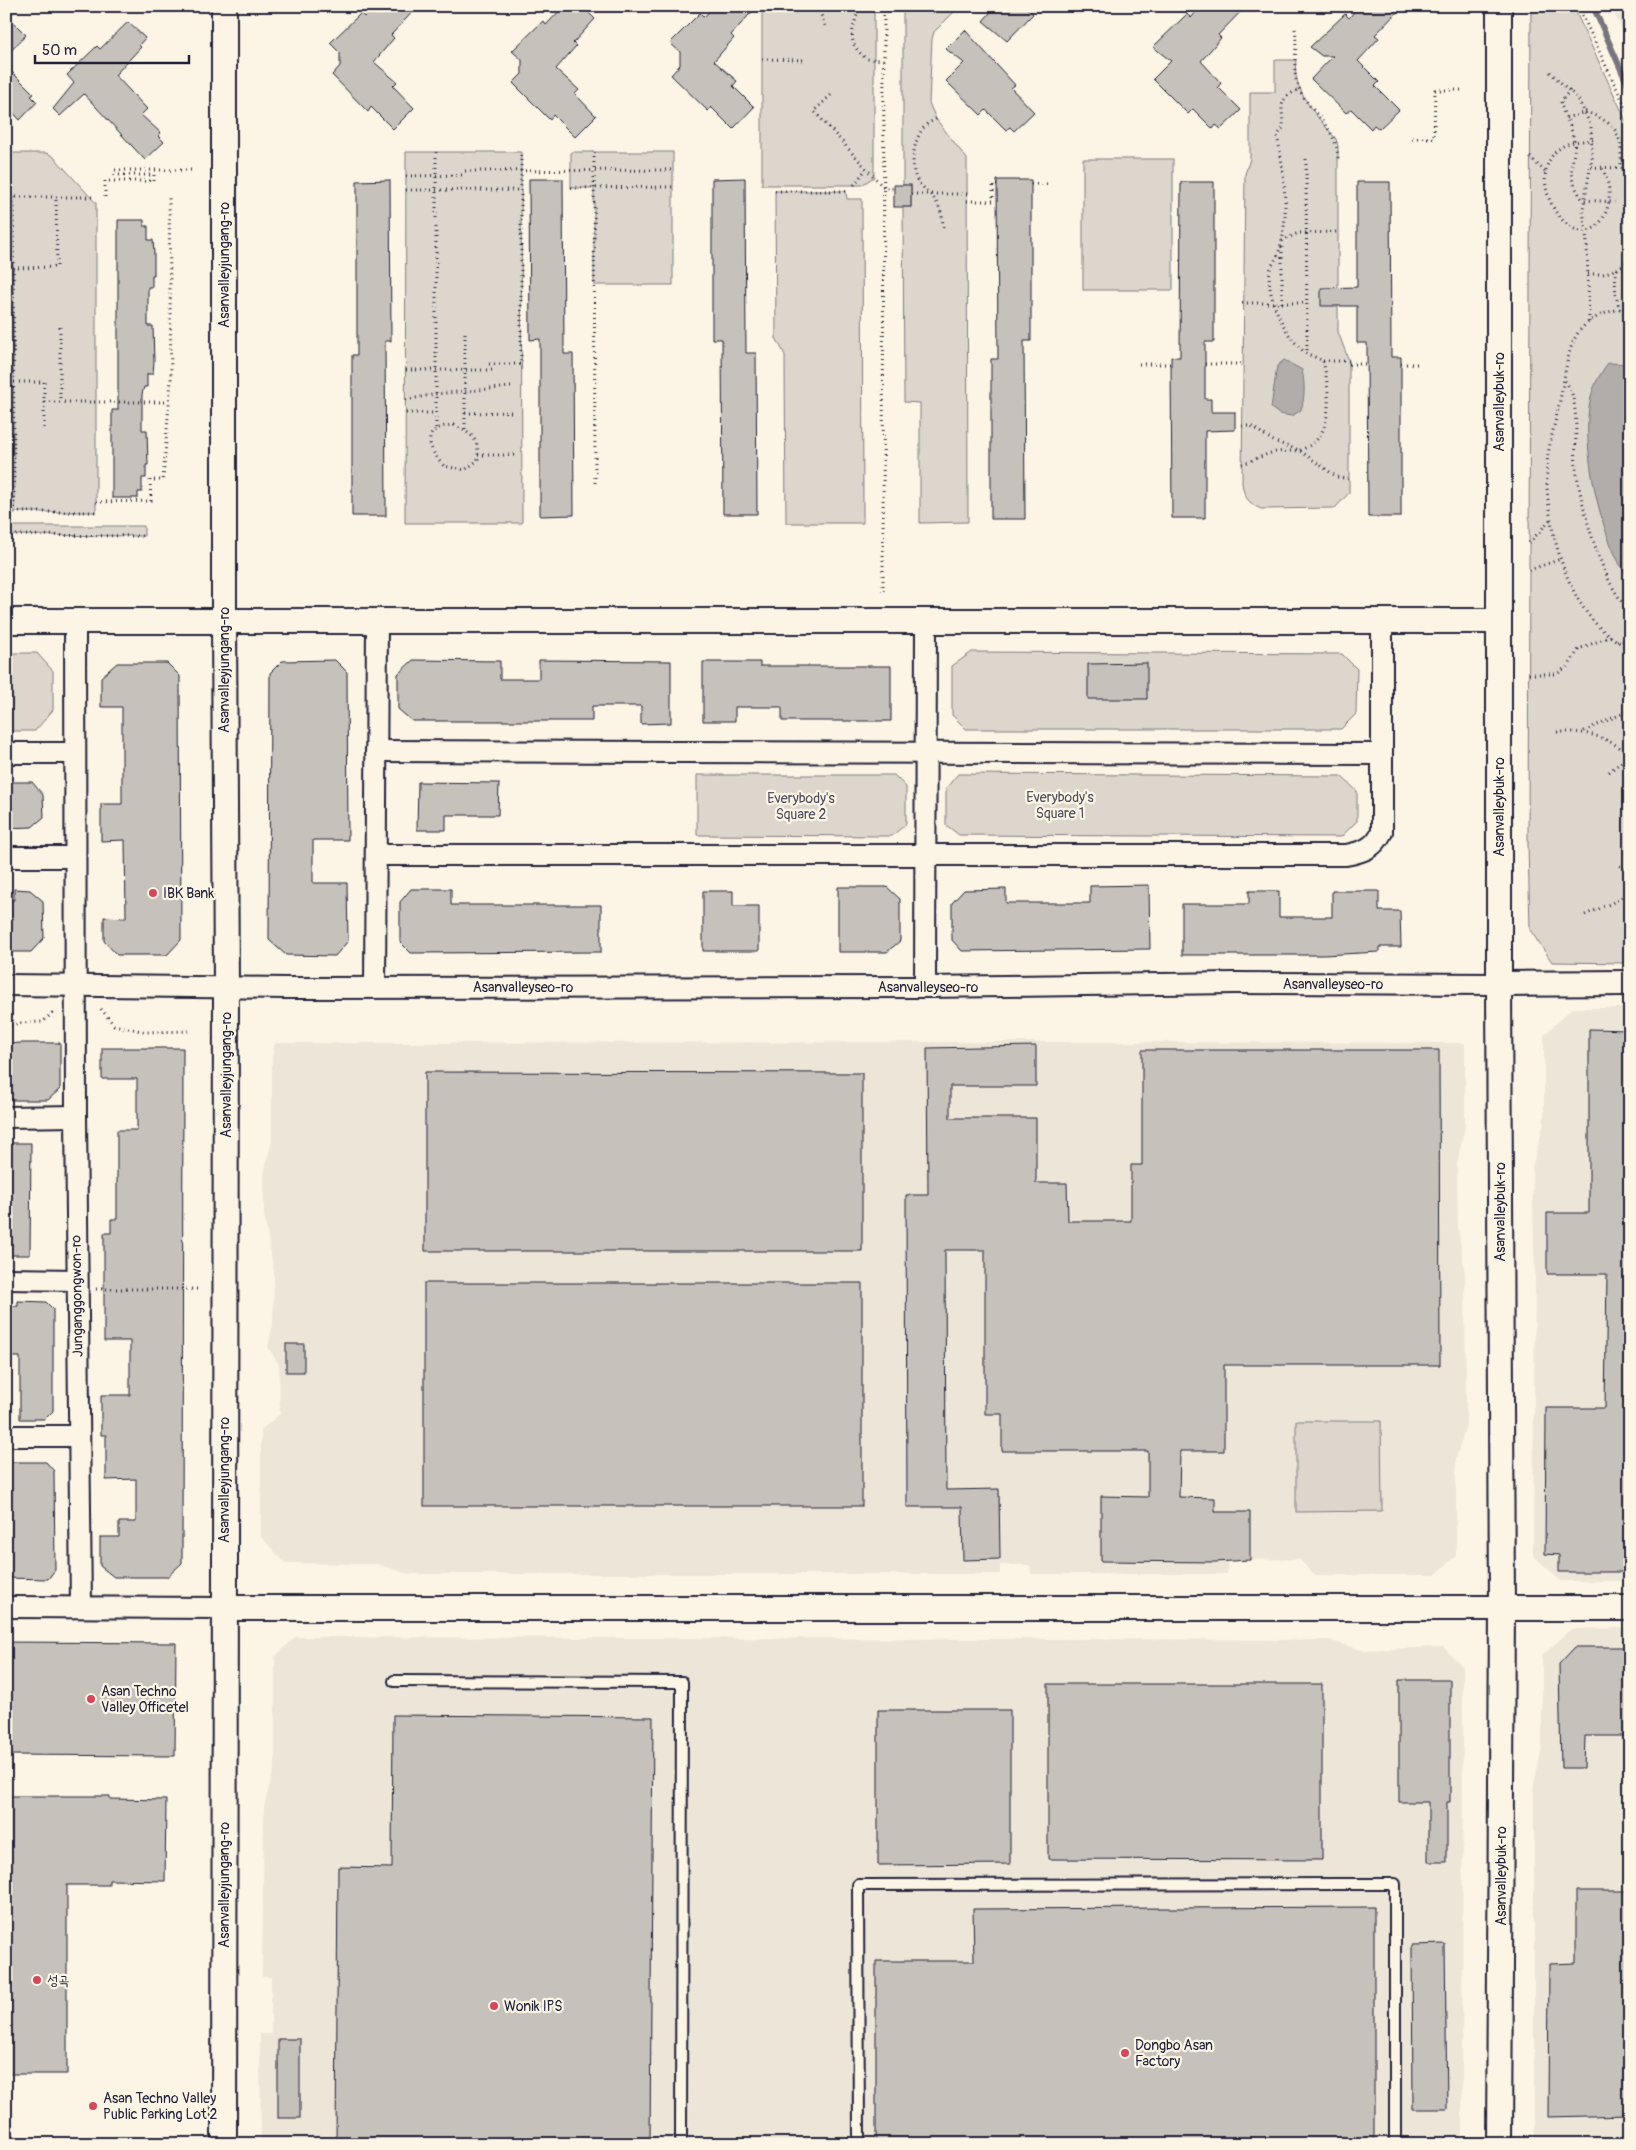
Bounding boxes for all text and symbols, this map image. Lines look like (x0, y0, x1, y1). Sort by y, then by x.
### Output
scale bar (35, 32, 189, 64)
text: 50 m (42, 41, 77, 60)
street label: Asanvalleyjungang-ro (216, 202, 233, 328)
street label: Asanvalleybuk-ro (1491, 352, 1508, 452)
street label: Asanvalleyjungang-ro (216, 607, 233, 733)
street label: Asanvalleybuk-ro (1491, 757, 1508, 857)
park label: Everybody's Square 1 (1026, 789, 1094, 822)
park label: Everybody's Square 2 (767, 790, 835, 823)
place label: IBK Bank (163, 885, 214, 902)
marker: IBK Bank (147, 887, 159, 899)
street label: Asanvalleyseo-ro (1283, 976, 1384, 993)
street label: Asanvalleyseo-ro (473, 979, 574, 996)
street label: Asanvalleyseo-ro (878, 979, 979, 996)
street label: Asanvalleyjungang-ro (218, 1012, 235, 1138)
street label: Asanvalleybuk-ro (1492, 1162, 1509, 1262)
street label: Junganggongwon-ro (67, 1234, 87, 1357)
street label: Asanvalleyjungang-ro (216, 1417, 233, 1543)
place label: Asan Techno Valley Officetel (101, 1683, 189, 1716)
marker: Asan Techno Valley Officetel (85, 1693, 97, 1705)
street label: Asanvalleyjungang-ro (216, 1822, 233, 1948)
street label: Asanvalleybuk-ro (1493, 1826, 1510, 1926)
place label: 성곡 (47, 1972, 70, 1989)
marker: 성곡 (31, 1974, 43, 1986)
place label: Wonik IPS (504, 1998, 562, 2015)
marker: Wonik IPS (488, 2000, 500, 2012)
place label: Dongbo Asan Factory (1135, 2037, 1213, 2070)
marker: Dongbo Asan Factory (1119, 2047, 1131, 2059)
place label: Asan Techno Valley Public Parking Lot 2 (103, 2090, 218, 2123)
marker: Asan Techno Valley Public Parking Lot 2 (87, 2100, 99, 2112)

